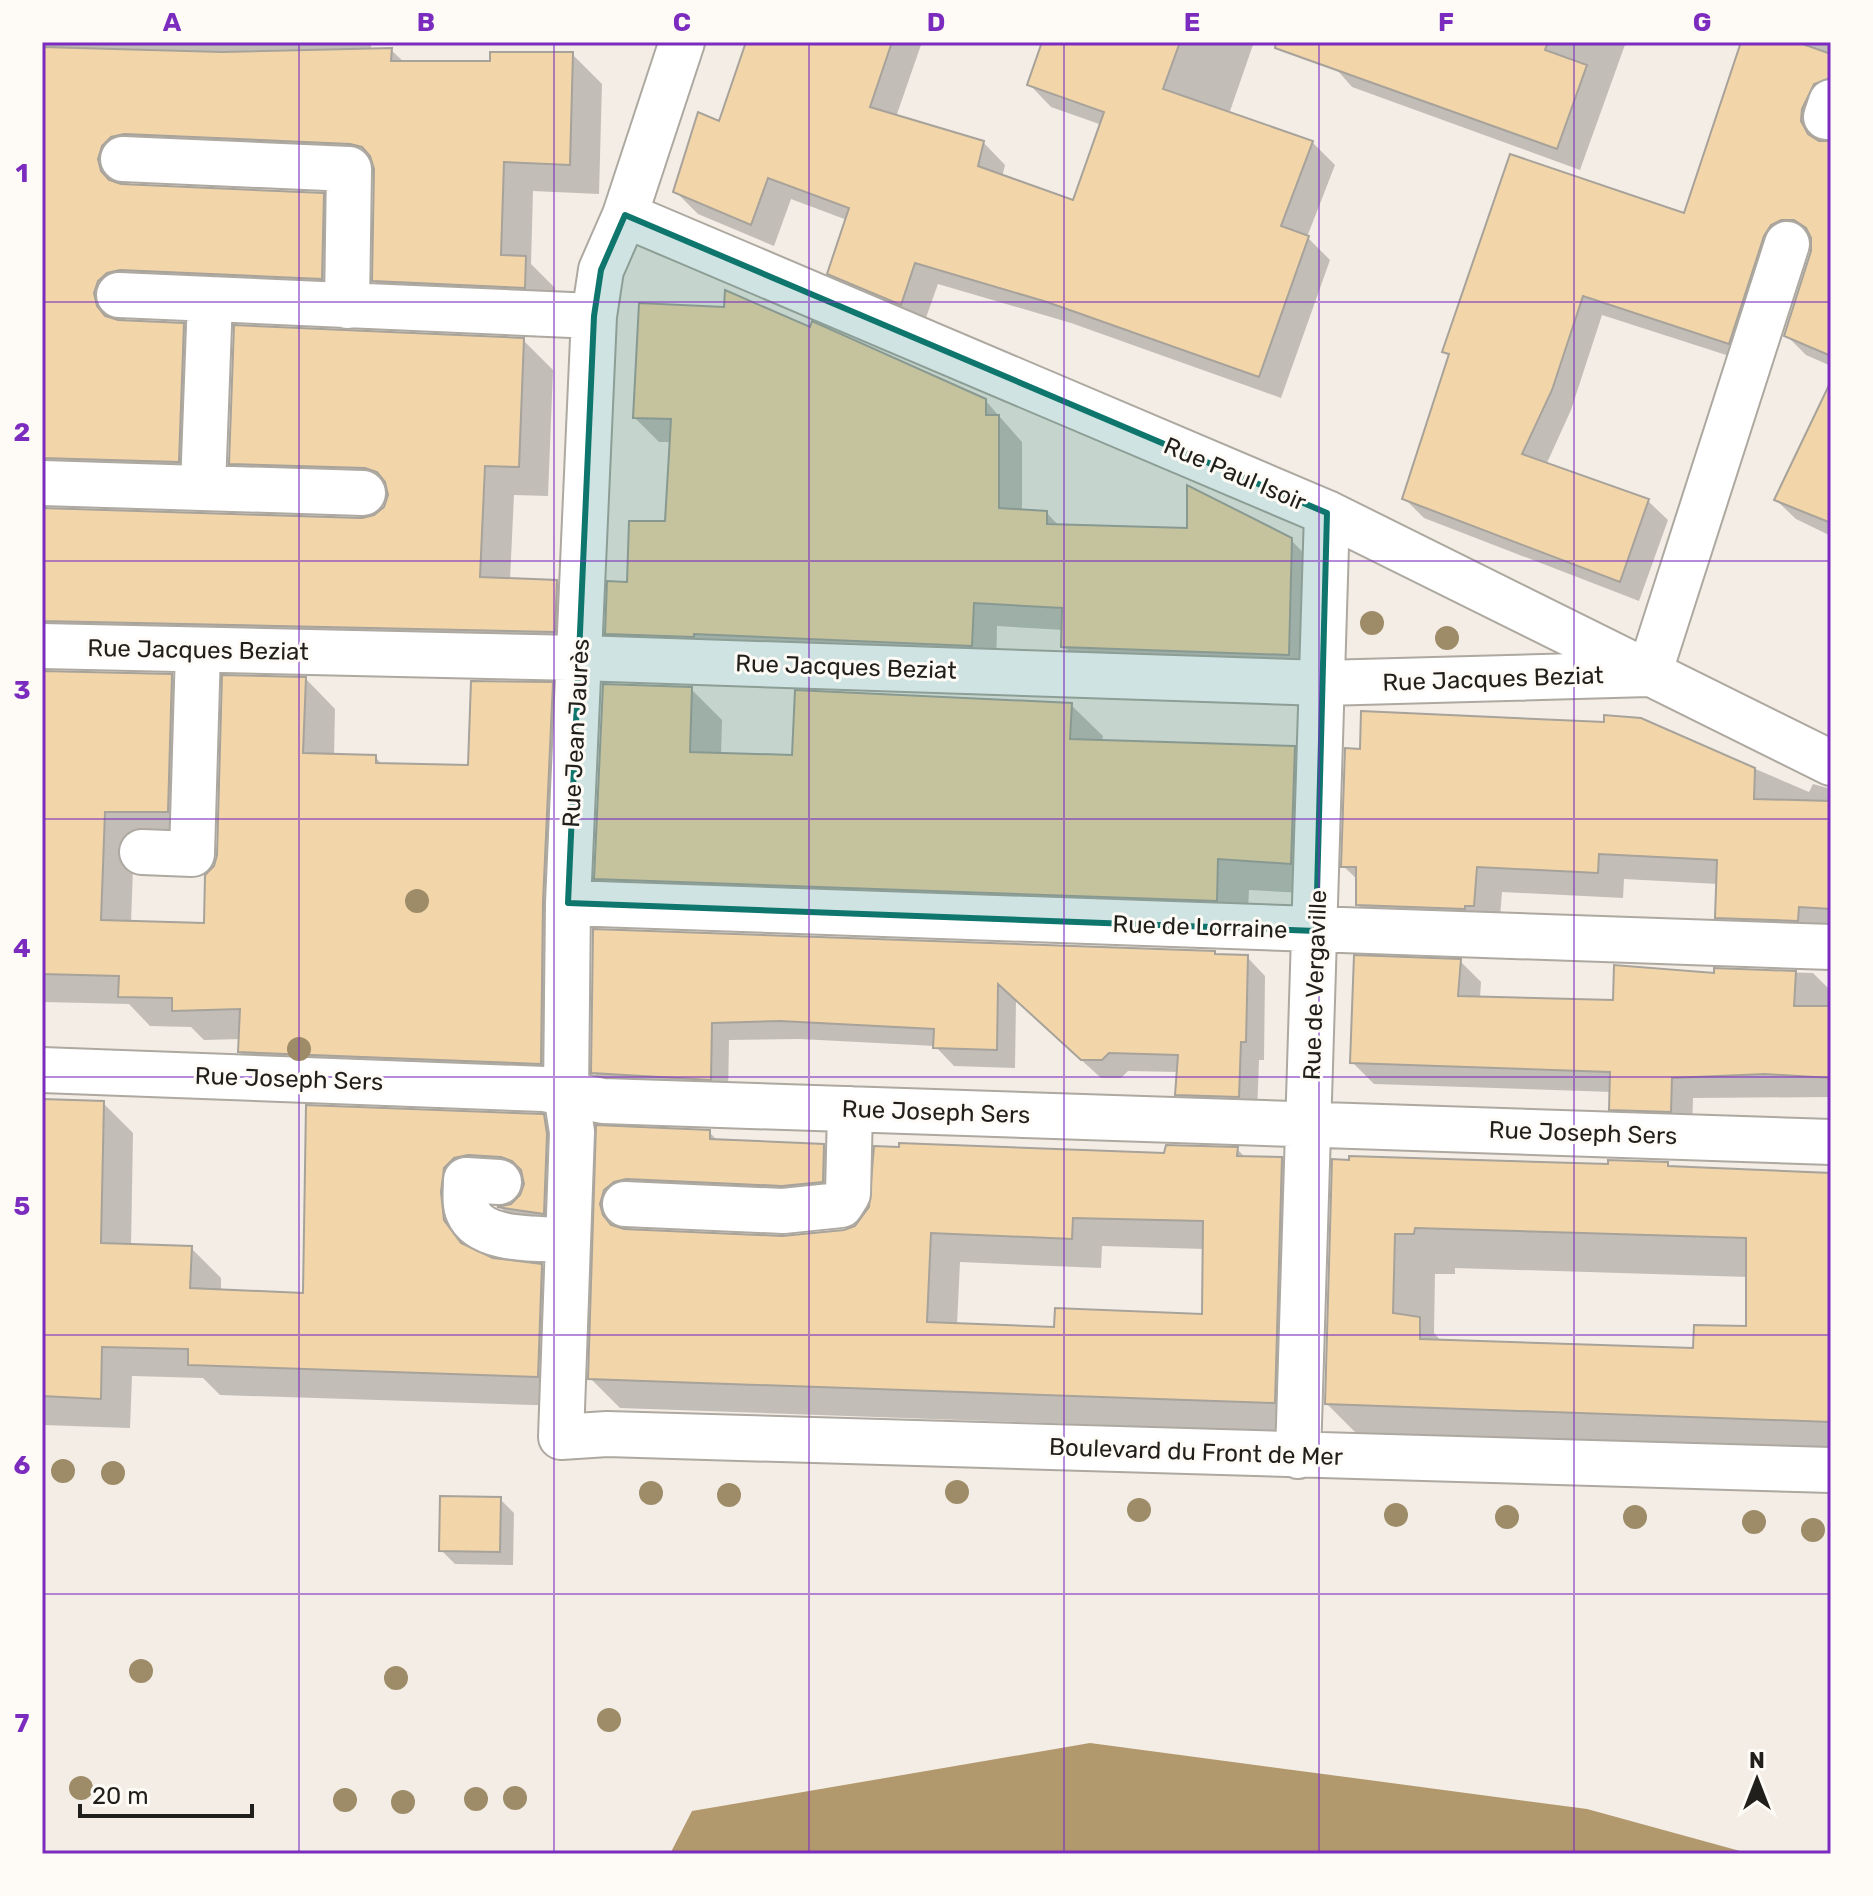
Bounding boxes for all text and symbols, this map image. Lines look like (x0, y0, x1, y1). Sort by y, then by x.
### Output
text: A (163, 7, 182, 38)
text: B (417, 7, 435, 38)
text: C (673, 7, 691, 38)
text: D (927, 7, 945, 38)
text: E (1184, 7, 1200, 38)
text: F (1438, 7, 1454, 38)
text: G (1693, 7, 1711, 38)
text: 1 (16, 158, 28, 189)
text: 2 (14, 417, 30, 448)
street label: Rue Paul Isoir (1160, 431, 1310, 517)
street label: Rue Jacques Beziat (87, 634, 309, 666)
street label: Rue Jean Jaurès (557, 638, 595, 828)
street label: Rue Jacques Beziat (735, 649, 957, 685)
street label: Rue Jacques Beziat (1382, 661, 1604, 697)
text: 3 (13, 675, 31, 706)
street label: Rue de Vergaville (1298, 889, 1332, 1081)
street label: Rue de Lorraine (1112, 910, 1288, 944)
text: 4 (13, 933, 31, 964)
street label: Rue Joseph Sers (194, 1062, 384, 1096)
street label: Rue Joseph Sers (841, 1095, 1031, 1129)
street label: Rue Joseph Sers (1488, 1116, 1678, 1150)
text: 5 (14, 1191, 30, 1222)
street label: Boulevard du Front de Mer (1049, 1433, 1343, 1471)
text: 6 (14, 1450, 31, 1481)
text: 7 (15, 1708, 30, 1739)
north arrow (1717, 1740, 1797, 1820)
text: N (1749, 1747, 1765, 1774)
scale bar (80, 1768, 252, 1818)
text: 20 m (92, 1782, 149, 1810)

